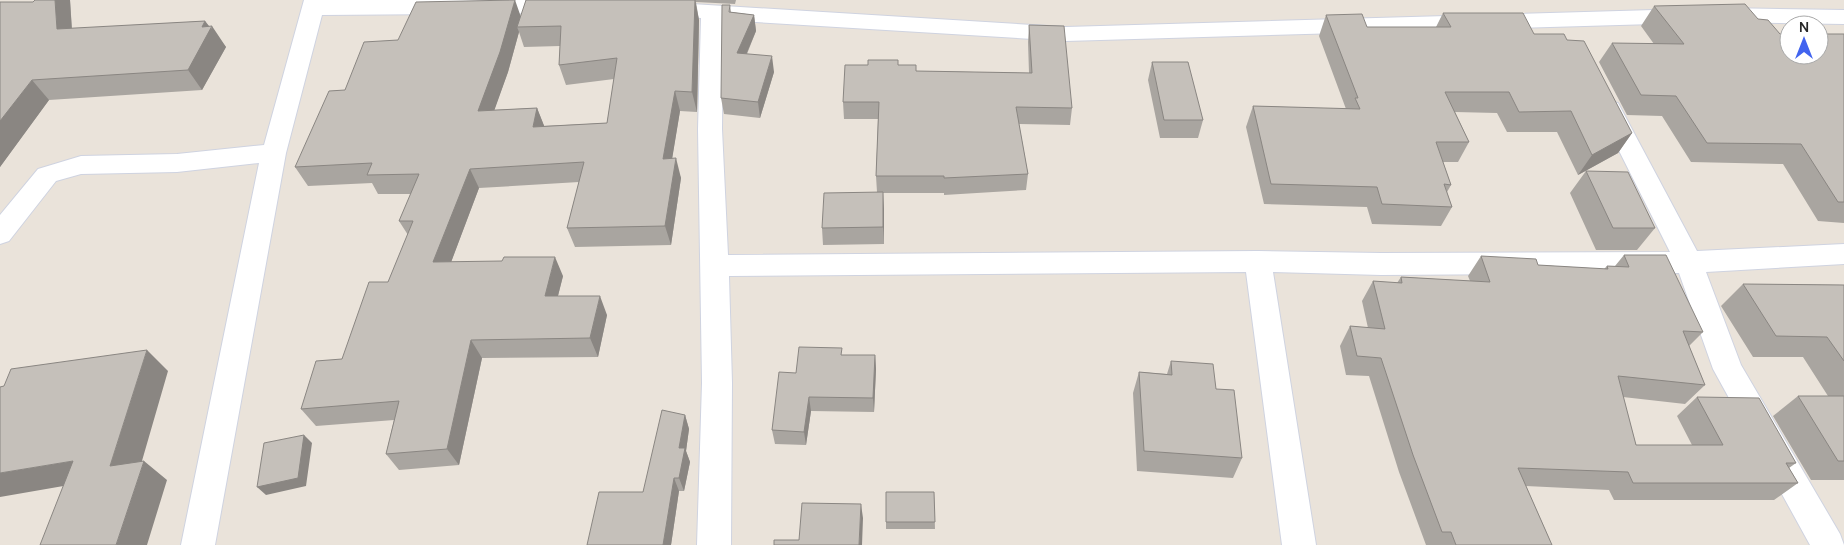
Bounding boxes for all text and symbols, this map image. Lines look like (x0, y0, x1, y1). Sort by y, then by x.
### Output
north arrow (1779, 15, 1829, 65)
text: N (1799, 17, 1809, 36)

